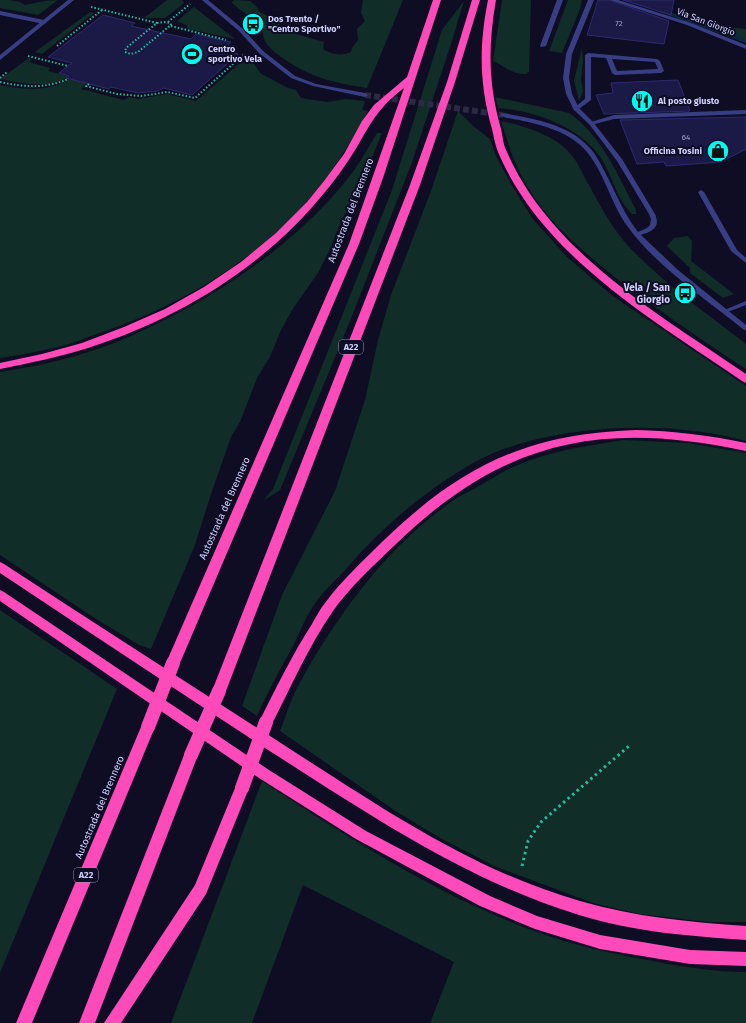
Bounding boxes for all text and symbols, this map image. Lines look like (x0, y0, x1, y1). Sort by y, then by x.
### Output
street label: Via San Giorgio (675, 6, 737, 38)
bus stop icon: Dos Trento / "Centro Sportivo" (240, 11, 266, 37)
place label: Dos Trento / "Centro Sportivo" (268, 14, 340, 34)
house number: 72 (615, 19, 623, 28)
sports icon: Centro sportivo Vela (179, 41, 205, 67)
place label: Centro sportivo Vela (208, 44, 262, 64)
restaurant icon: Al posto giusto (629, 88, 655, 114)
place label: Al posto giusto (657, 96, 719, 106)
house number: 64 (682, 133, 691, 142)
shop icon: Officina Tosini (705, 138, 731, 164)
place label: Officina Tosini (644, 146, 702, 156)
street label: Autostrada del Brennero (325, 156, 376, 264)
bus stop icon: Vela / San Giorgio (672, 280, 698, 306)
place label: Vela / San Giorgio (623, 282, 670, 306)
road number: A22 (339, 340, 363, 354)
street label: Autostrada del Brennero (197, 455, 253, 561)
street label: Autostrada del Brennero (73, 754, 127, 861)
road number: A22 (74, 868, 98, 882)

